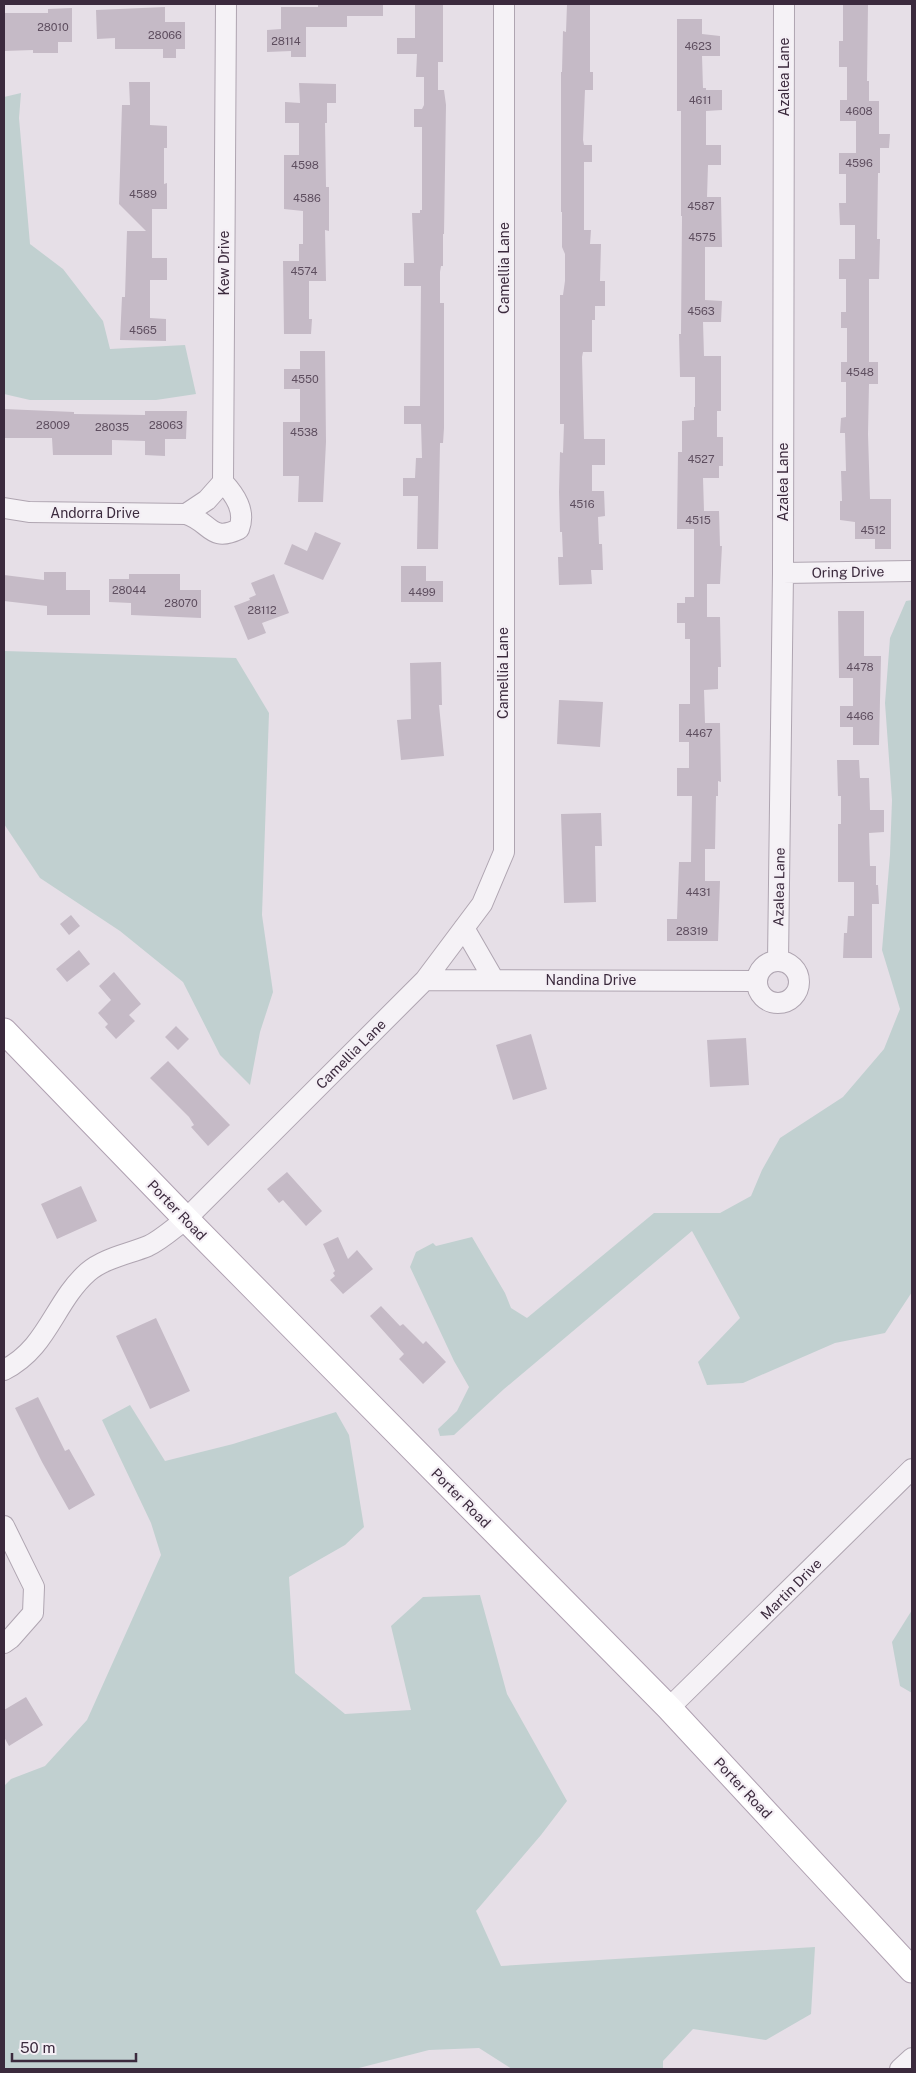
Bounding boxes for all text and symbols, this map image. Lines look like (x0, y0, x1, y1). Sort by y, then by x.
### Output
house number: 28010 (37, 21, 69, 33)
house number: 28066 (148, 29, 182, 41)
house number: 28114 (271, 35, 301, 47)
street label: Azalea Lane (776, 37, 792, 117)
house number: 4623 (684, 40, 712, 52)
house number: 4611 (689, 94, 711, 106)
house number: 4608 (845, 105, 873, 117)
house number: 4596 (845, 157, 873, 169)
house number: 4598 (291, 159, 319, 171)
house number: 4589 (129, 188, 157, 200)
house number: 4586 (293, 192, 321, 204)
house number: 4587 (687, 200, 715, 212)
street label: Camellia Lane (496, 222, 512, 314)
street label: Kew Drive (216, 231, 232, 295)
house number: 4575 (688, 231, 716, 243)
house number: 4574 (290, 265, 318, 277)
house number: 4563 (687, 305, 715, 317)
house number: 4565 (129, 324, 157, 336)
house number: 4548 (846, 366, 874, 378)
house number: 4550 (291, 373, 319, 385)
house number: 28009 (36, 419, 70, 431)
house number: 28063 (149, 419, 183, 431)
house number: 28035 (95, 421, 129, 433)
house number: 4538 (290, 426, 318, 438)
street label: Azalea Lane (775, 442, 791, 522)
house number: 4527 (687, 453, 715, 465)
house number: 4516 (569, 498, 595, 510)
street label: Andorra Drive (50, 505, 140, 521)
house number: 4515 (685, 514, 711, 526)
house number: 4512 (861, 524, 886, 536)
street label: Oring Drive (811, 563, 885, 581)
house number: 28044 (112, 584, 146, 596)
house number: 4499 (408, 586, 436, 598)
house number: 28070 (164, 597, 198, 609)
house number: 28112 (247, 604, 277, 616)
street label: Camellia Lane (495, 627, 511, 719)
house number: 4478 (846, 661, 874, 673)
house number: 4466 (846, 710, 874, 722)
house number: 4467 (685, 727, 713, 739)
street label: Azalea Lane (770, 847, 788, 927)
house number: 4431 (685, 886, 711, 898)
house number: 28319 (676, 925, 708, 937)
street label: Nandina Drive (545, 972, 637, 988)
street label: Camellia Lane (313, 1016, 389, 1092)
street label: Porter Road (144, 1177, 210, 1243)
street label: Porter Road (428, 1465, 494, 1531)
street label: Martin Drive (757, 1555, 825, 1623)
street label: Porter Road (711, 1754, 775, 1822)
scale bar (12, 2030, 136, 2062)
text: 50 m (20, 2039, 55, 2056)

